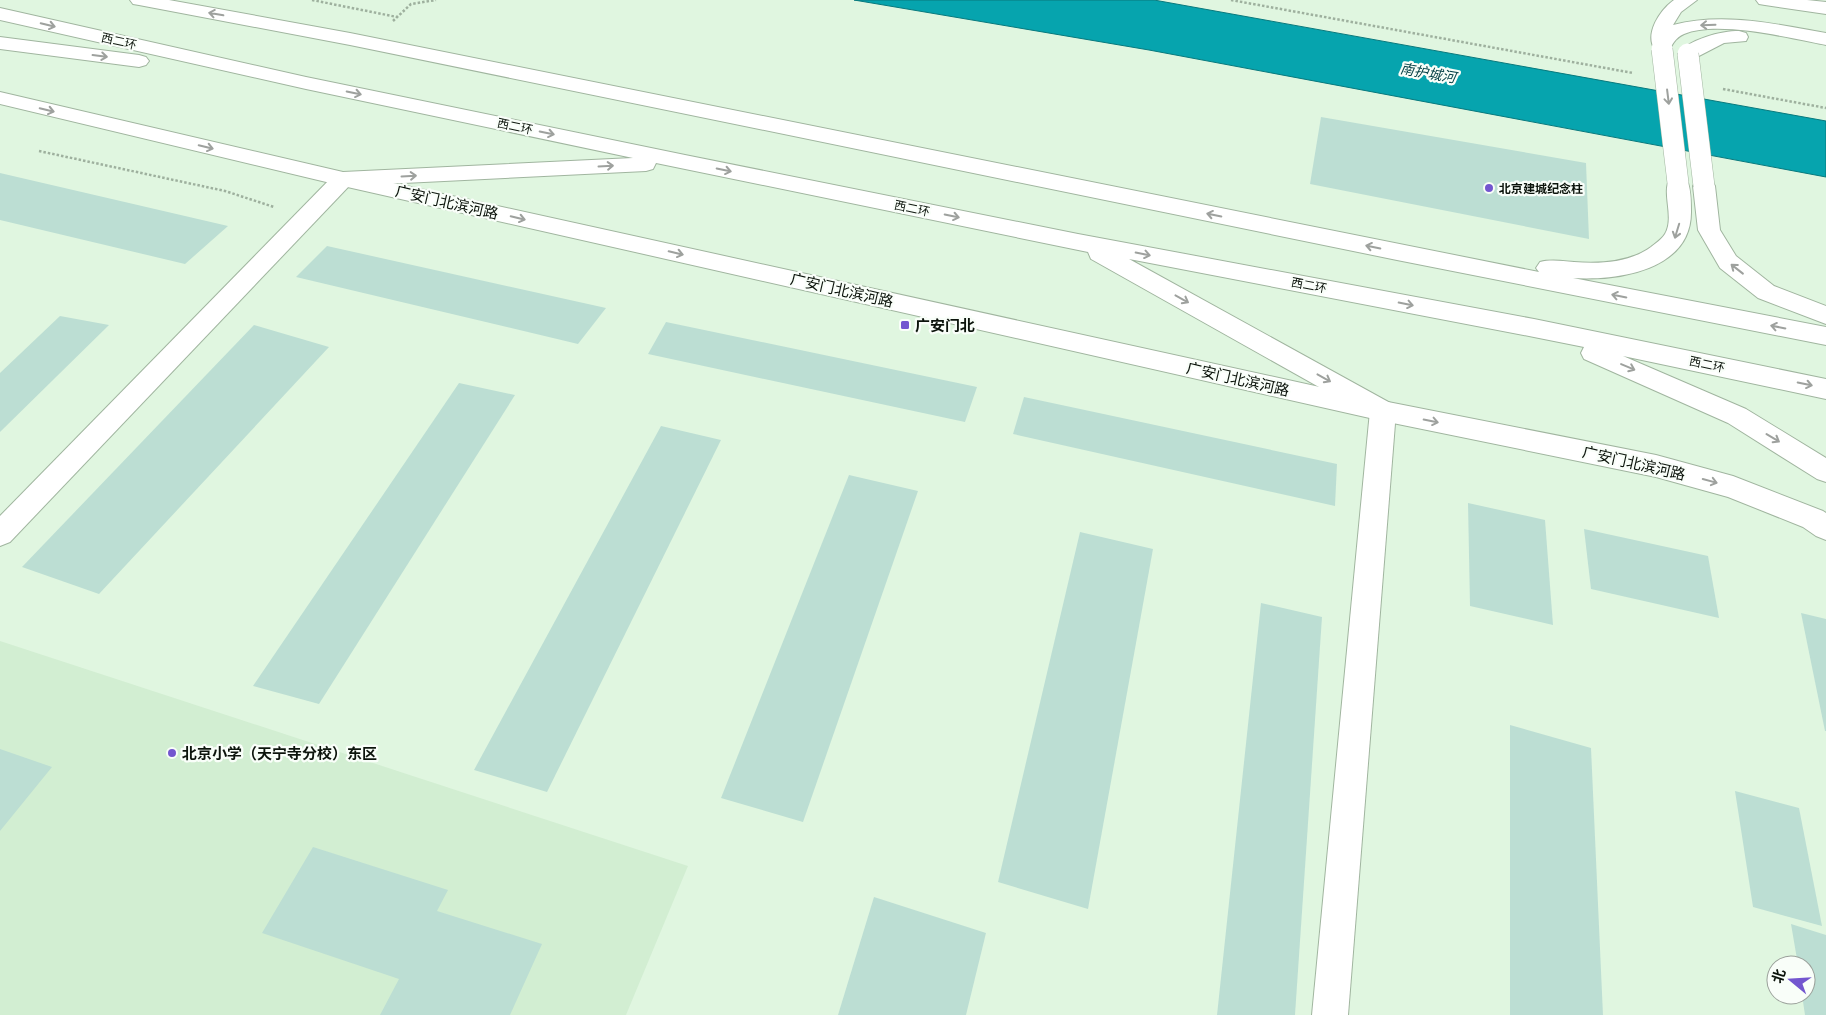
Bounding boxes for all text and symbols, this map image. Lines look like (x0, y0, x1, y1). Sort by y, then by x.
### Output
one-way arrow (208, 9, 224, 19)
one-way arrow (1701, 20, 1717, 29)
one-way arrow (39, 21, 55, 30)
street label: 西二环 (100, 30, 138, 52)
one-way arrow (92, 51, 108, 61)
water label: 南护城河 (1399, 59, 1460, 87)
one-way arrow (346, 88, 362, 98)
one-way arrow (1663, 89, 1673, 105)
one-way arrow (39, 106, 55, 115)
street label: 西二环 (496, 115, 534, 137)
one-way arrow (539, 129, 555, 138)
one-way arrow (197, 143, 213, 152)
one-way arrow (598, 161, 614, 170)
one-way arrow (715, 165, 731, 175)
one-way arrow (401, 171, 417, 180)
street label: 广安门北滨河路 (394, 181, 500, 223)
place label: 北京建城纪念柱 (1499, 181, 1583, 196)
marker: 北京建城纪念柱 (1483, 182, 1495, 194)
street label: 西二环 (893, 197, 931, 219)
one-way arrow (1207, 210, 1223, 219)
one-way arrow (943, 212, 959, 221)
one-way arrow (509, 214, 525, 223)
one-way arrow (1672, 222, 1681, 238)
one-way arrow (1366, 242, 1382, 252)
one-way arrow (668, 249, 684, 258)
one-way arrow (1135, 250, 1151, 259)
one-way arrow (1731, 263, 1744, 274)
street label: 广安门北滨河路 (789, 269, 895, 311)
street label: 西二环 (1290, 274, 1328, 296)
one-way arrow (1611, 290, 1627, 300)
one-way arrow (1174, 295, 1189, 305)
one-way arrow (1398, 299, 1414, 309)
place label: 广安门北 (915, 316, 975, 335)
marker: 广安门北 (899, 319, 911, 331)
one-way arrow (1771, 321, 1787, 331)
street label: 西二环 (1688, 353, 1726, 375)
street label: 广安门北滨河路 (1185, 358, 1291, 400)
one-way arrow (1620, 363, 1635, 372)
one-way arrow (1316, 374, 1331, 384)
one-way arrow (1796, 380, 1812, 390)
one-way arrow (1423, 417, 1439, 426)
one-way arrow (1766, 434, 1780, 444)
street label: 广安门北滨河路 (1581, 442, 1687, 484)
one-way arrow (1701, 477, 1717, 486)
place label: 北京小学（天宁寺分校）东区 (182, 744, 377, 763)
marker: 北京小学（天宁寺分校）东区 (166, 747, 178, 759)
north arrow (1766, 955, 1816, 1005)
text: 北 (1768, 967, 1789, 985)

